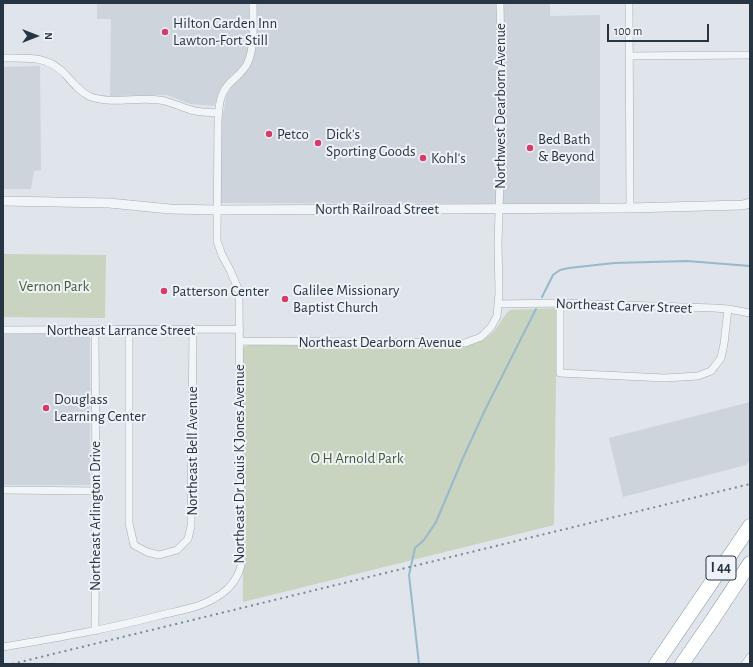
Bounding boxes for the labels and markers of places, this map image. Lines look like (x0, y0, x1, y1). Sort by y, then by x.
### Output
place label: Hilton Garden Inn Lawton-Fort Still (173, 14, 277, 49)
marker: Hilton Garden Inn Lawton-Fort Still (160, 27, 170, 37)
place label: Petco (277, 125, 309, 143)
place label: Dick's Sporting Goods (326, 125, 415, 160)
marker: Petco (264, 129, 274, 139)
place label: Bed Bath & Beyond (538, 130, 595, 165)
marker: Dick's Sporting Goods (313, 138, 323, 148)
marker: Bed Bath & Beyond (525, 143, 535, 153)
place label: Kohl's (431, 149, 466, 167)
marker: Kohl's (418, 153, 428, 163)
place label: Galilee Missionary Baptist Church (293, 281, 399, 316)
place label: Patterson Center (172, 282, 269, 300)
marker: Patterson Center (159, 286, 169, 296)
marker: Galilee Missionary Baptist Church (280, 294, 290, 304)
place label: Douglass Learning Center (54, 390, 146, 425)
marker: Douglass Learning Center (41, 403, 51, 413)

